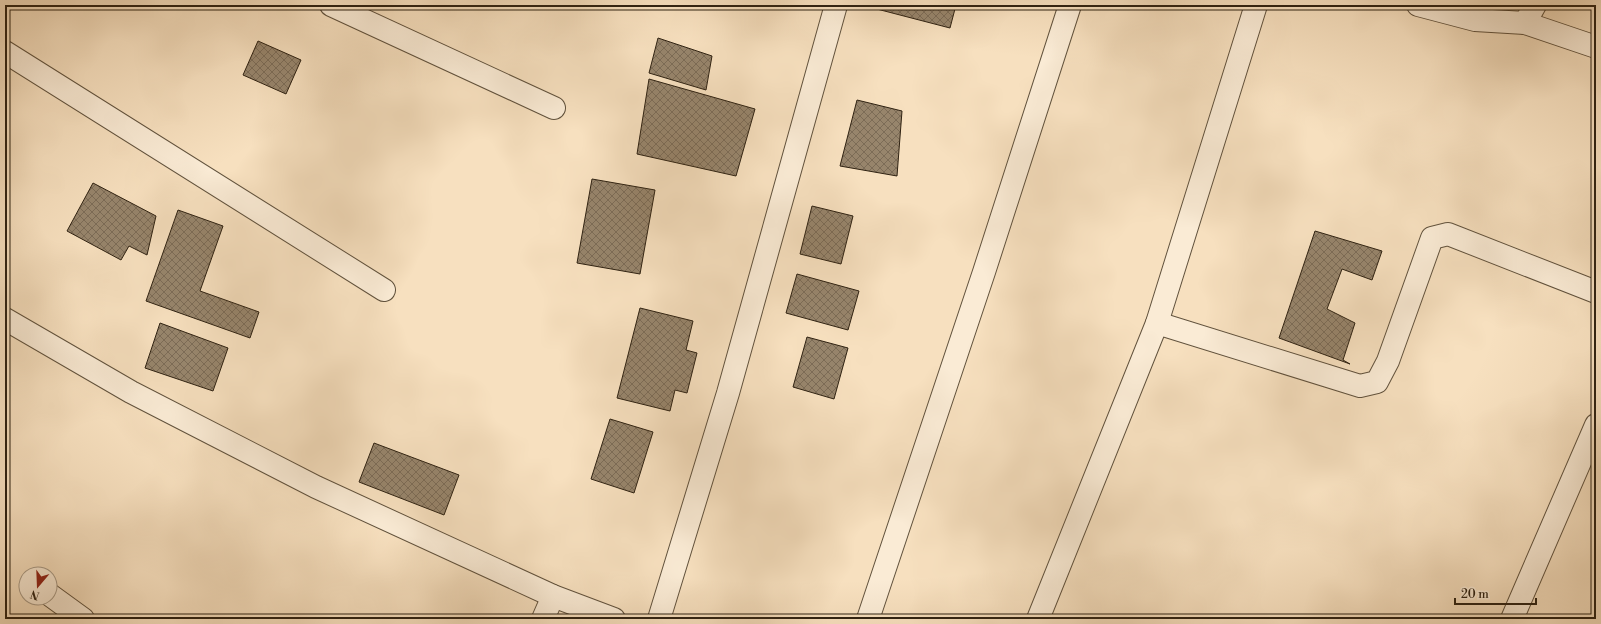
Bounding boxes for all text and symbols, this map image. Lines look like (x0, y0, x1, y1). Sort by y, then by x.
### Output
north arrow (18, 566, 58, 606)
scale bar (1455, 580, 1536, 606)
text: N (28, 586, 41, 603)
text: 20 m (1461, 587, 1489, 602)

